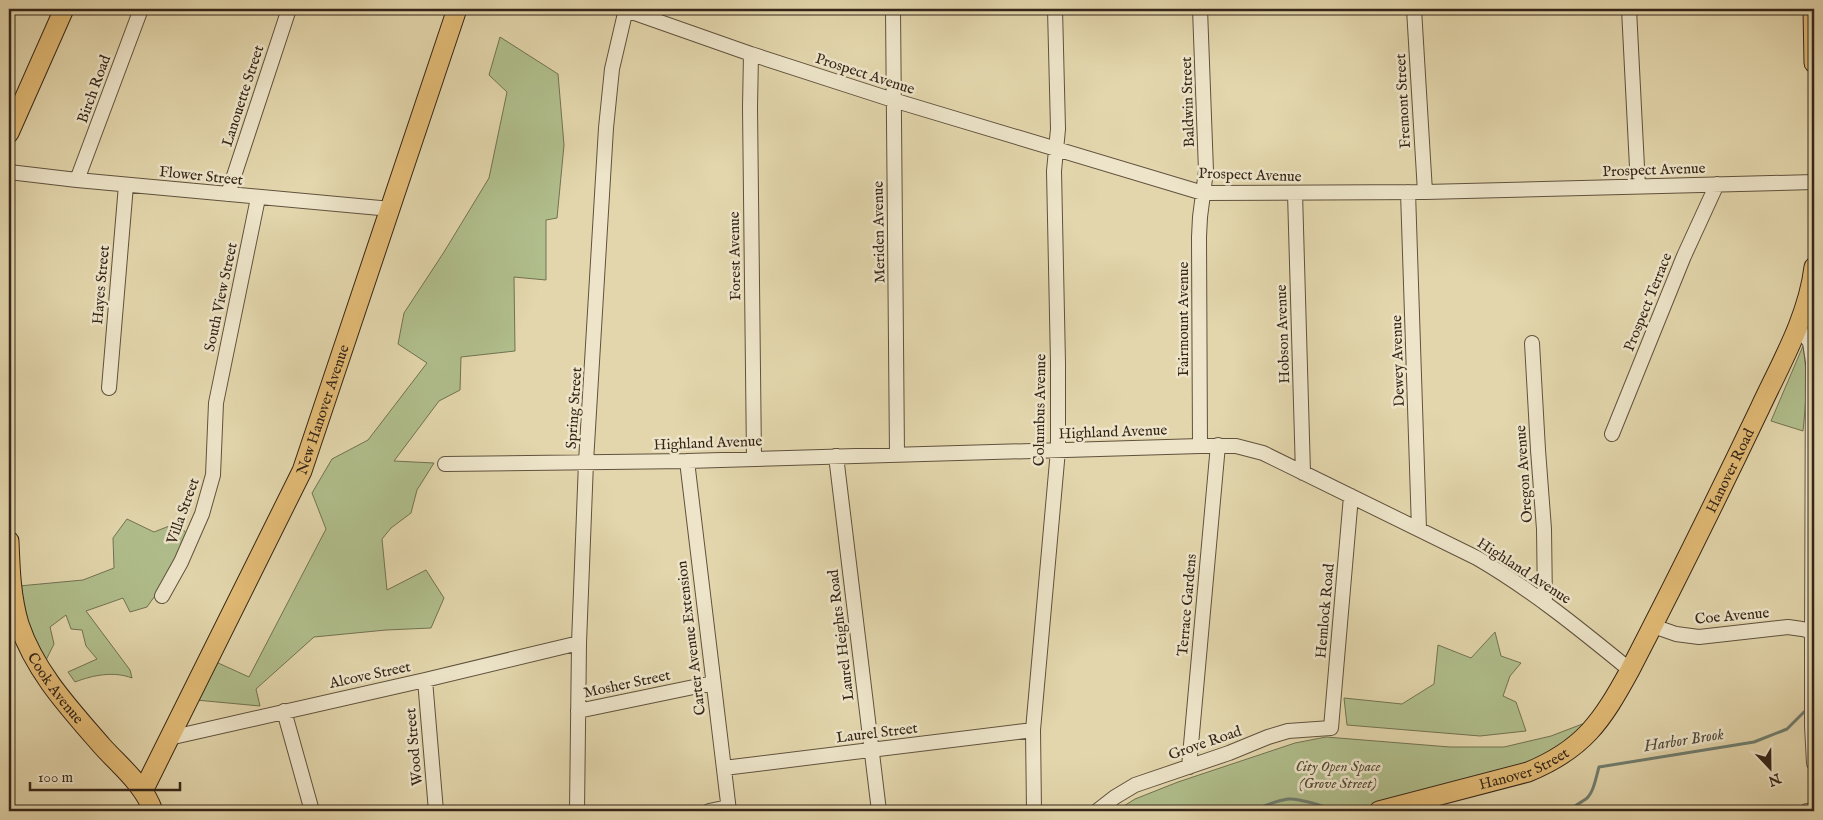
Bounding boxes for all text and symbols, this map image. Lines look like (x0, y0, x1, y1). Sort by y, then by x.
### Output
street label: Lanouette Street (218, 43, 268, 149)
street label: Prospect Avenue (813, 49, 917, 99)
street label: Birch Road (73, 51, 115, 126)
street label: Fremont Street (1391, 53, 1415, 149)
street label: Baldwin Street (1177, 56, 1199, 148)
street label: Prospect Avenue (1602, 159, 1706, 181)
street label: Flower Street (158, 162, 244, 190)
street label: Prospect Avenue (1198, 164, 1302, 186)
street label: Meriden Avenue (869, 181, 889, 283)
street label: Forest Avenue (725, 211, 745, 301)
street label: South View Street (200, 241, 242, 353)
street label: Hayes Street (88, 245, 114, 325)
street label: Prospect Terrace (1620, 250, 1676, 354)
street label: Fairmount Avenue (1174, 261, 1193, 376)
street label: Hobson Avenue (1272, 284, 1294, 384)
street label: Dewey Avenue (1387, 315, 1409, 407)
street label: New Hanover Avenue (292, 342, 353, 477)
street label: Columbus Avenue (1030, 354, 1050, 466)
street label: Spring Street (562, 366, 586, 450)
street label: Highland Avenue (1058, 421, 1168, 443)
street label: Oregon Avenue (1511, 424, 1537, 524)
street label: Hanover Road (1701, 424, 1759, 516)
street label: Highland Avenue (653, 432, 763, 454)
street label: Villa Street (162, 475, 204, 548)
street label: Highland Avenue (1473, 533, 1575, 609)
street label: Terrace Gardens (1173, 553, 1201, 657)
street label: Carter Avenue Extension (672, 560, 710, 716)
street label: Hemlock Road (1311, 562, 1339, 659)
street label: Laurel Heights Road (823, 567, 858, 702)
street label: Coe Avenue (1694, 603, 1770, 629)
street label: Cook Avenue (23, 649, 88, 728)
street label: Alcove Street (327, 657, 412, 693)
street label: Mosher Street (582, 666, 672, 702)
street label: Wood Street (401, 707, 427, 787)
street label: Laurel Street (835, 719, 919, 747)
street label: Grove Road (1166, 721, 1245, 764)
water label: Harbor Brook (1642, 725, 1726, 757)
north arrow (1746, 742, 1796, 792)
street label: Hanover Street (1477, 743, 1573, 794)
park label: City Open Space (Grove Street) (1295, 757, 1381, 793)
scale bar (30, 760, 180, 792)
text: 100 m (38, 768, 74, 787)
text: N (1766, 768, 1784, 790)

